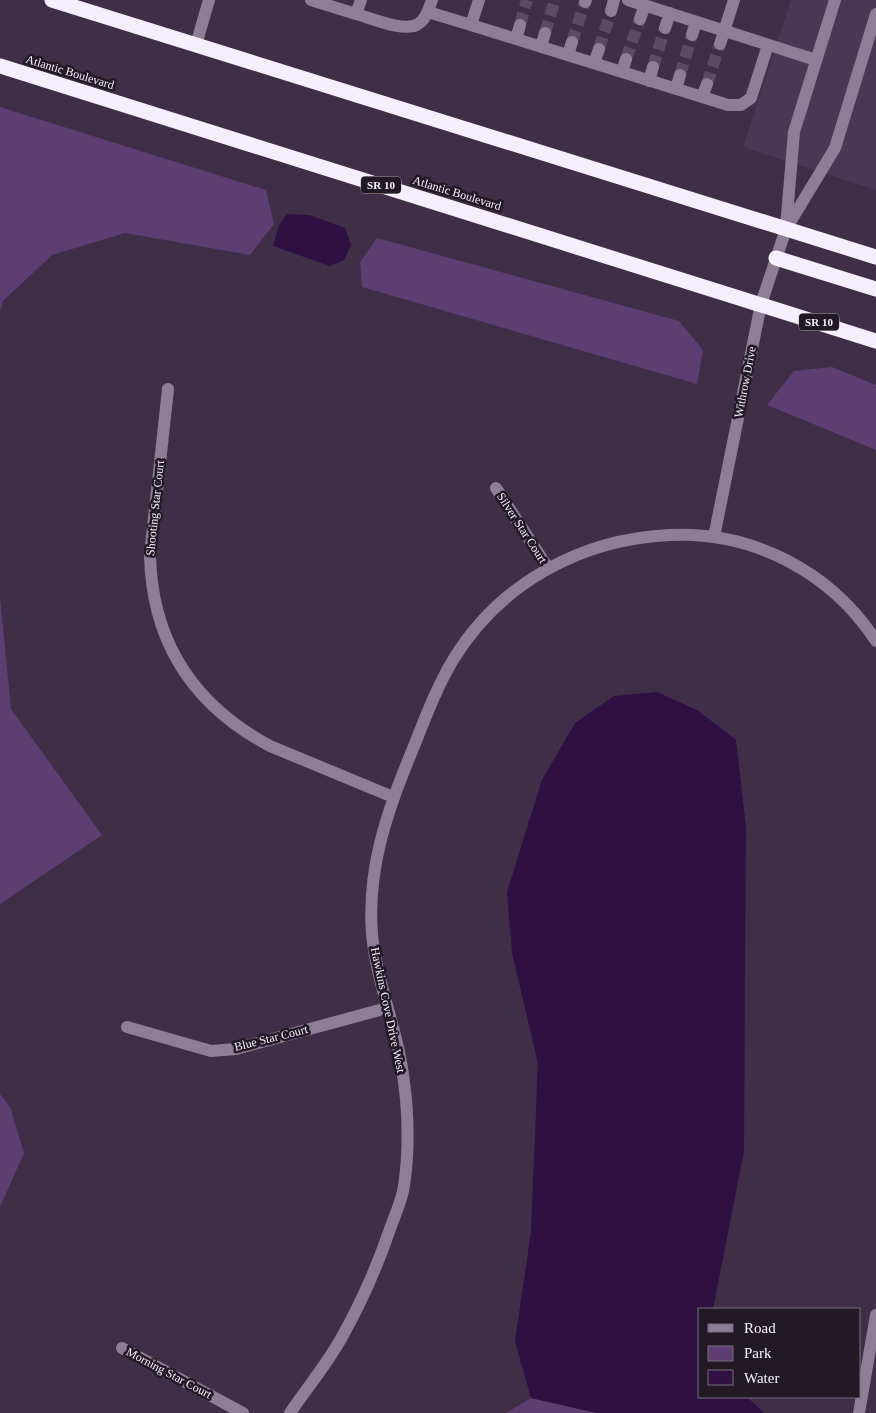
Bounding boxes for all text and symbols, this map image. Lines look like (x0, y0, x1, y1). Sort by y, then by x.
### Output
street label: Atlantic Boulevard (24, 52, 116, 92)
street label: Atlantic Boulevard (411, 173, 503, 213)
road number: SR 10 (361, 176, 401, 194)
road number: SR 10 (799, 314, 839, 331)
street label: Withrow Drive (731, 345, 759, 419)
street label: Shooting Star Court (143, 459, 167, 556)
street label: Silver Star Court (494, 490, 550, 566)
street label: Hawkins Cove Drive West (368, 946, 408, 1075)
street label: Blue Star Court (233, 1022, 310, 1054)
legend (698, 1308, 861, 1398)
text: Road (744, 1320, 776, 1336)
street label: Morning Star Court (124, 1345, 215, 1402)
text: Park (744, 1345, 772, 1361)
text: Water (744, 1370, 779, 1386)

